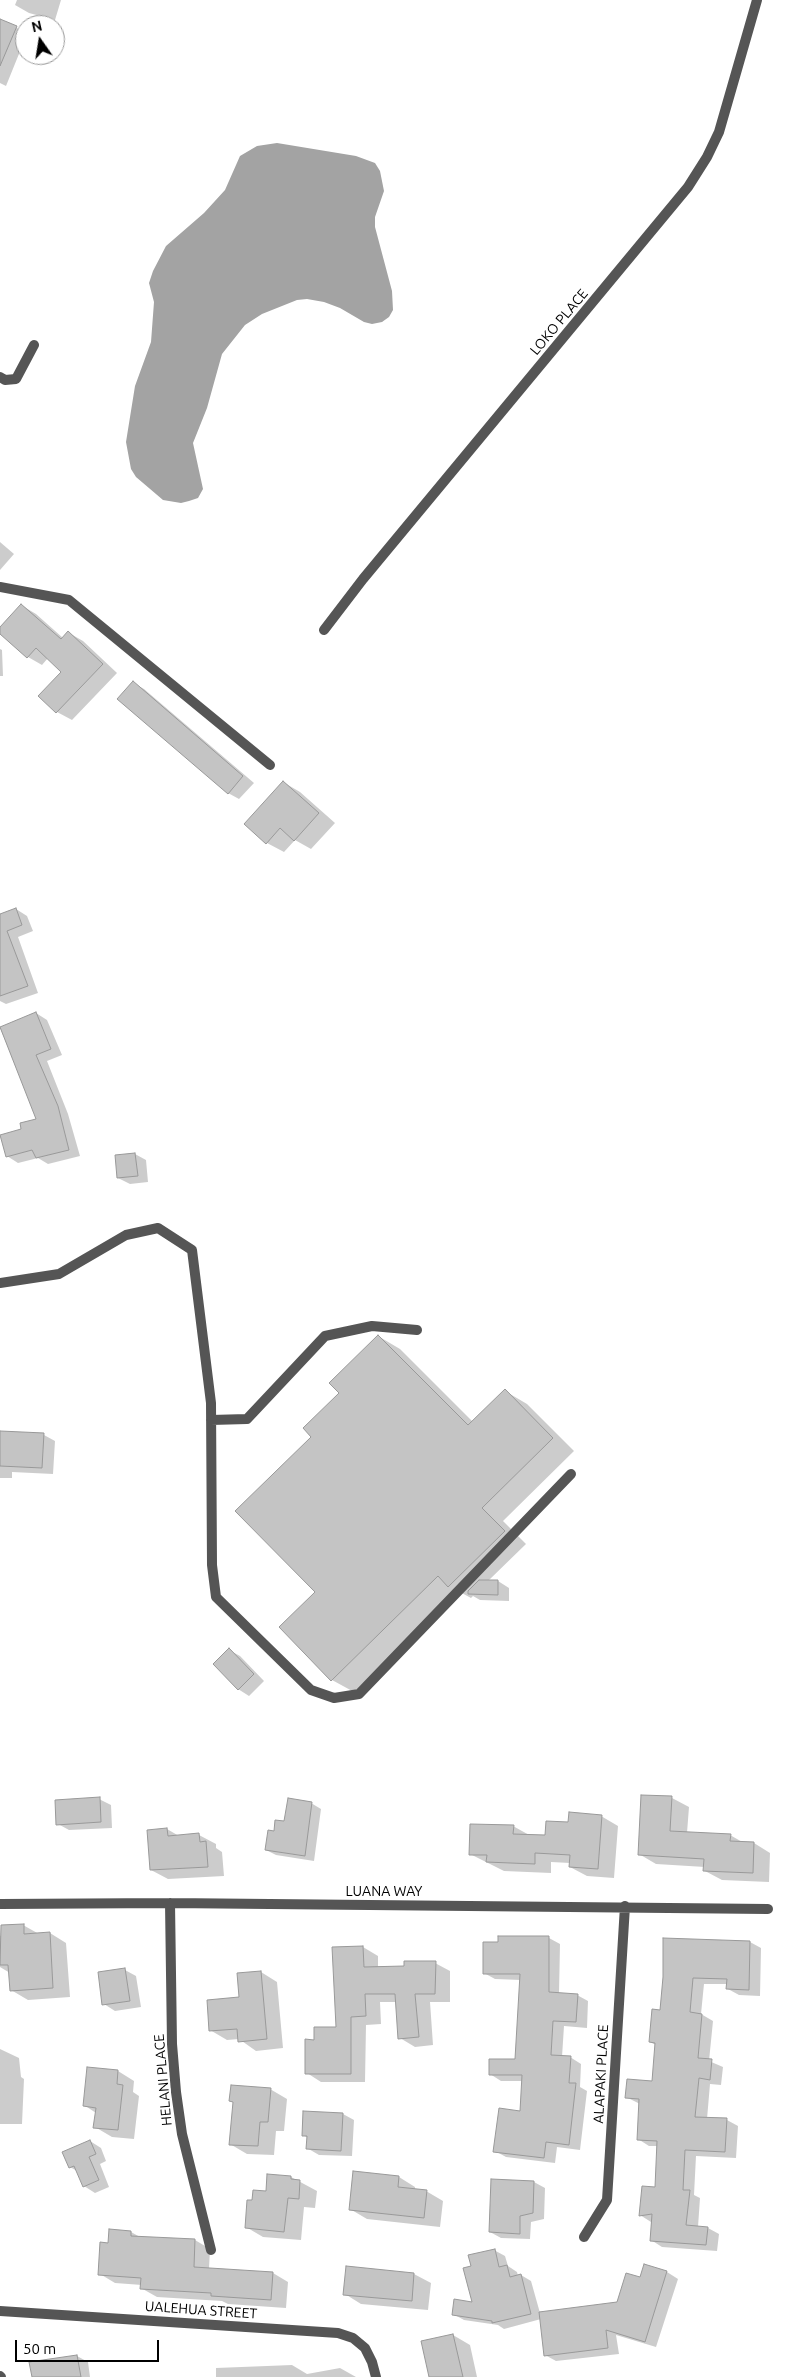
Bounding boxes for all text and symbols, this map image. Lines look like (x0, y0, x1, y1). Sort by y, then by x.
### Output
north arrow (15, 15, 65, 65)
text: N (30, 17, 44, 35)
street label: LOKO PLACE (527, 286, 591, 358)
street label: LUANA WAY (346, 1883, 422, 1899)
street label: ALAPAKI PLACE (590, 2024, 612, 2124)
street label: HELANI PLACE (151, 2033, 175, 2127)
street label: UALEHUA STREET (144, 2298, 258, 2322)
scale bar (18, 2330, 161, 2362)
text: 50 m (23, 2340, 56, 2357)

